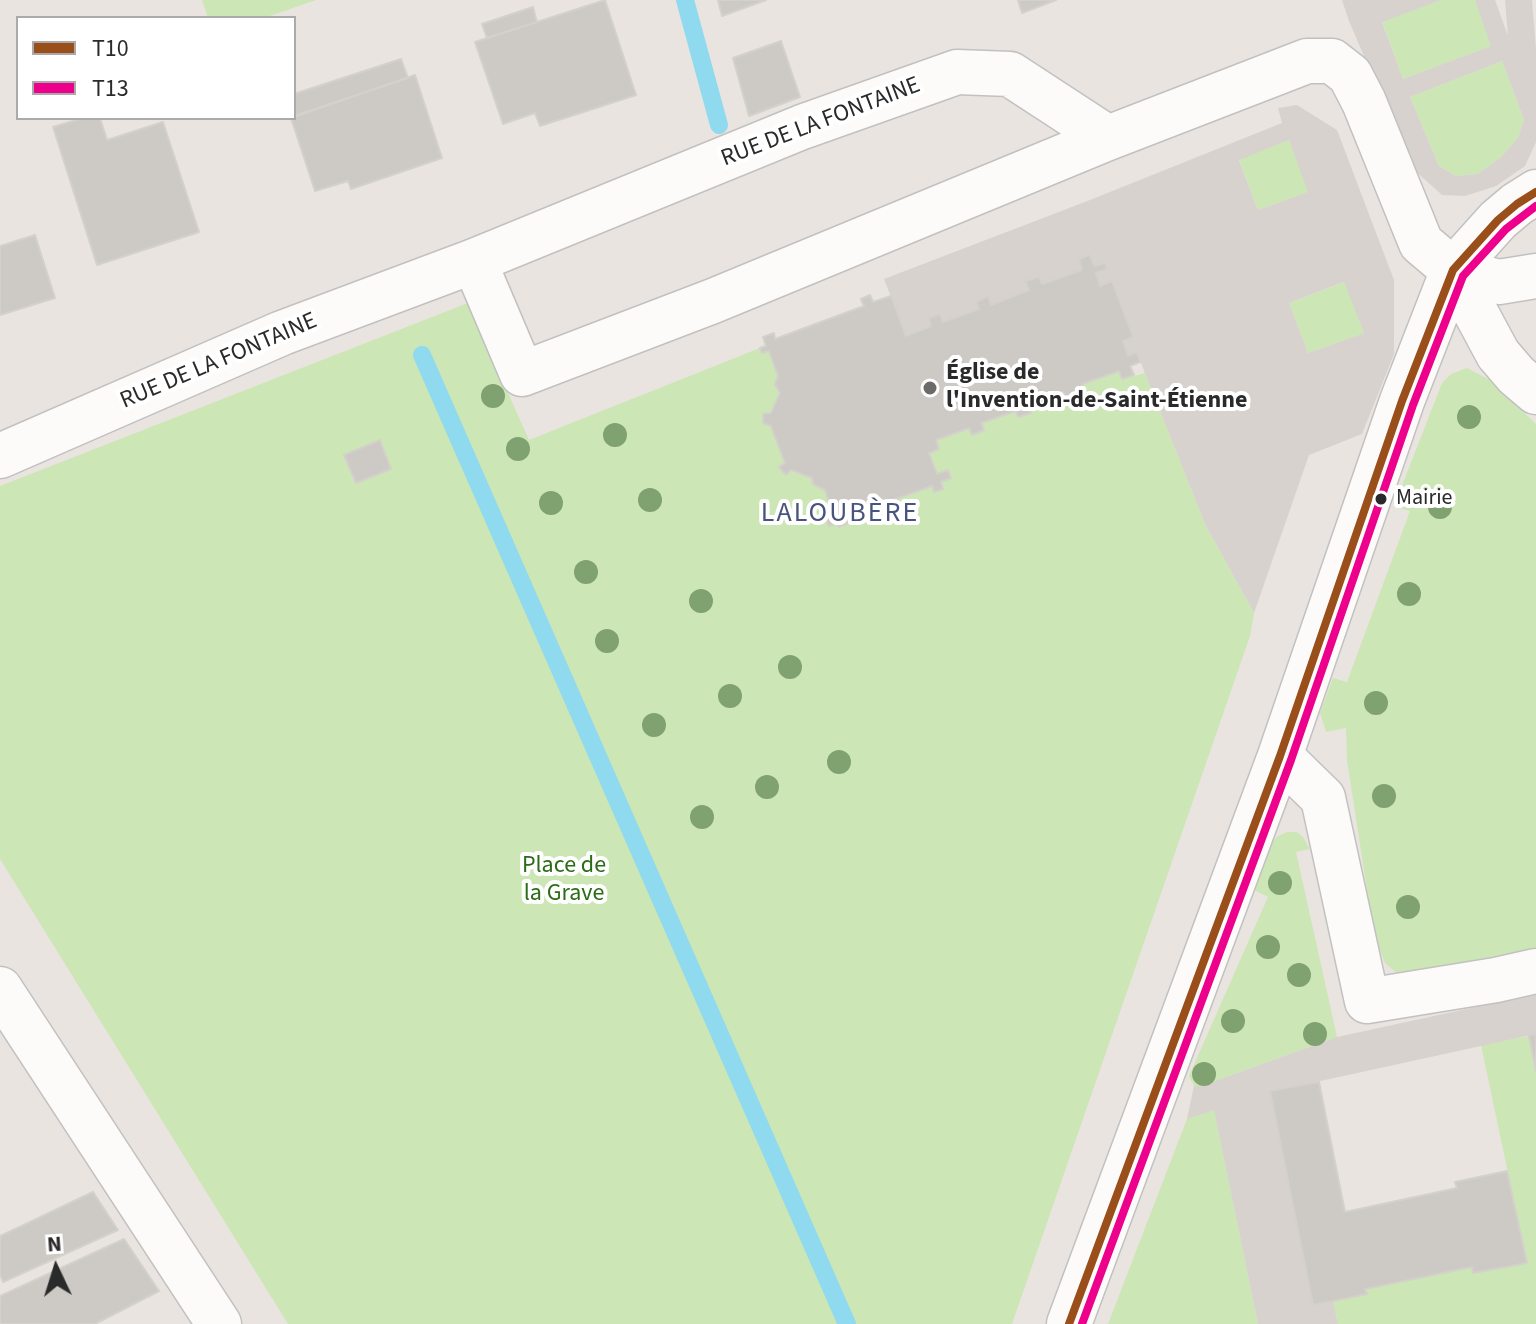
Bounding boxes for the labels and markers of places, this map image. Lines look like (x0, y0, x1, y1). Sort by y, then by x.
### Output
place label: Église de l'Invention-de-Saint-Étienne (946, 360, 1247, 416)
marker: Église de l'Invention-de-Saint-Étienne (921, 379, 939, 397)
place label: Mairie (1396, 486, 1452, 512)
marker: Mairie (1373, 491, 1389, 507)

